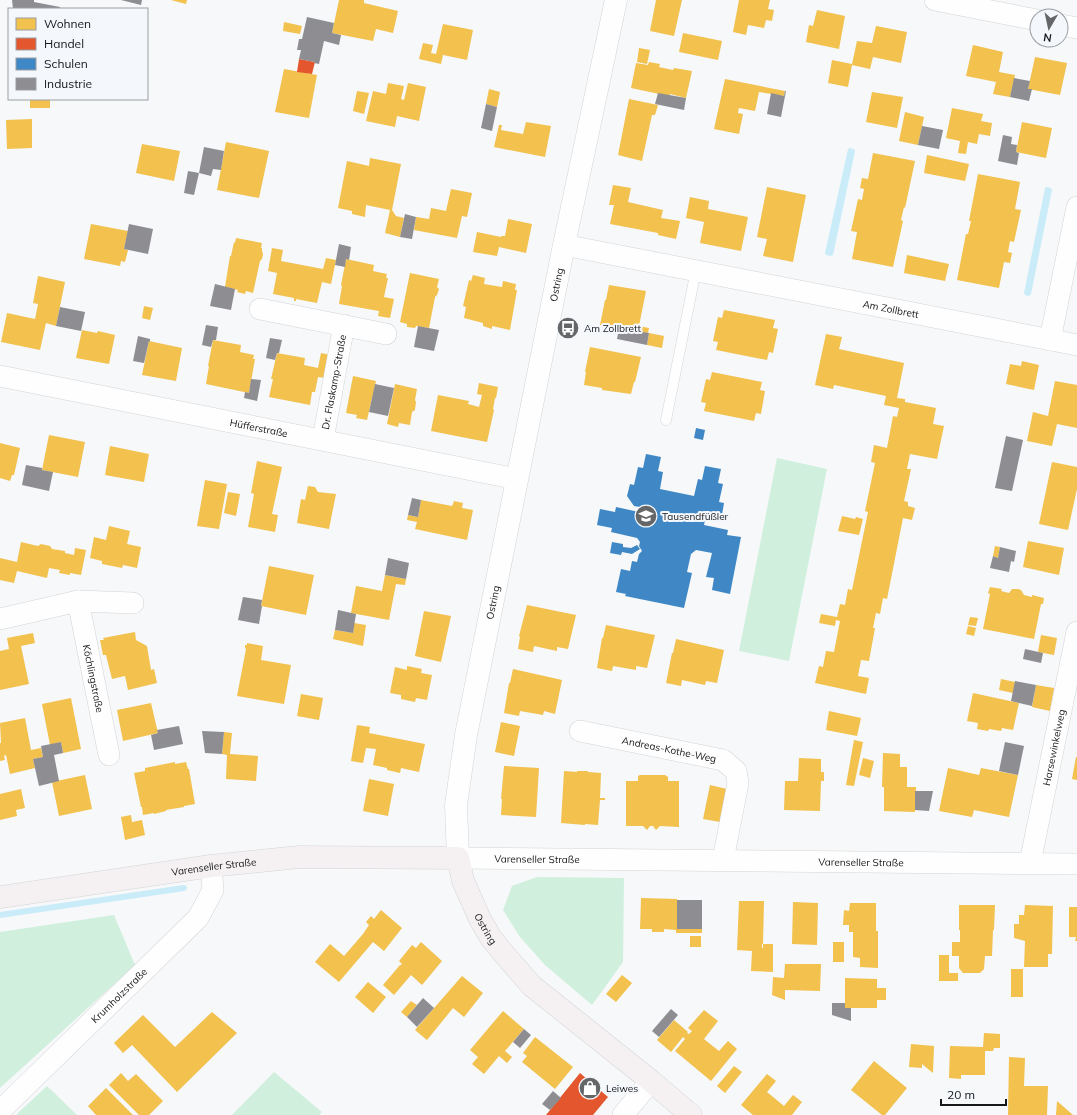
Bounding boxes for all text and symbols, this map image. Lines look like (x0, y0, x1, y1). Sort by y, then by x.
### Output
legend (8, 8, 148, 100)
north arrow (1029, 8, 1069, 48)
text: Wohnen (44, 16, 91, 31)
text: N (1042, 30, 1053, 45)
text: Handel (44, 36, 84, 51)
text: Schulen (44, 56, 88, 71)
text: Industrie (44, 76, 92, 91)
street label: Ostring (546, 267, 566, 303)
street label: Am Zollbrett (862, 297, 921, 321)
bus stop icon: Am Zollbrett (555, 315, 581, 341)
place label: Am Zollbrett (584, 322, 641, 335)
street label: Dr. Flaskamp-Straße (318, 334, 349, 430)
street label: Hüfferstraße (229, 415, 289, 440)
school or university icon: Tausendfüßler (633, 503, 659, 529)
place label: Tausendfüßler (662, 510, 729, 523)
street label: Ostring (483, 584, 502, 620)
street label: Köchlingstraße (80, 643, 107, 714)
street label: Harsewinkelweg (1039, 708, 1068, 787)
street label: Andreas-Kothe-Weg (621, 733, 718, 765)
street label: Varenseller Straße (494, 852, 580, 866)
street label: Varenseller Straße (171, 855, 257, 878)
street label: Varenseller Straße (818, 855, 904, 869)
street label: Ostring (472, 911, 500, 947)
street label: Krumholzstraße (88, 965, 150, 1025)
shop icon: Leiwes (577, 1075, 603, 1101)
scale bar (941, 1081, 1006, 1107)
place label: Leiwes (606, 1082, 638, 1095)
text: 20 m (947, 1087, 975, 1102)

